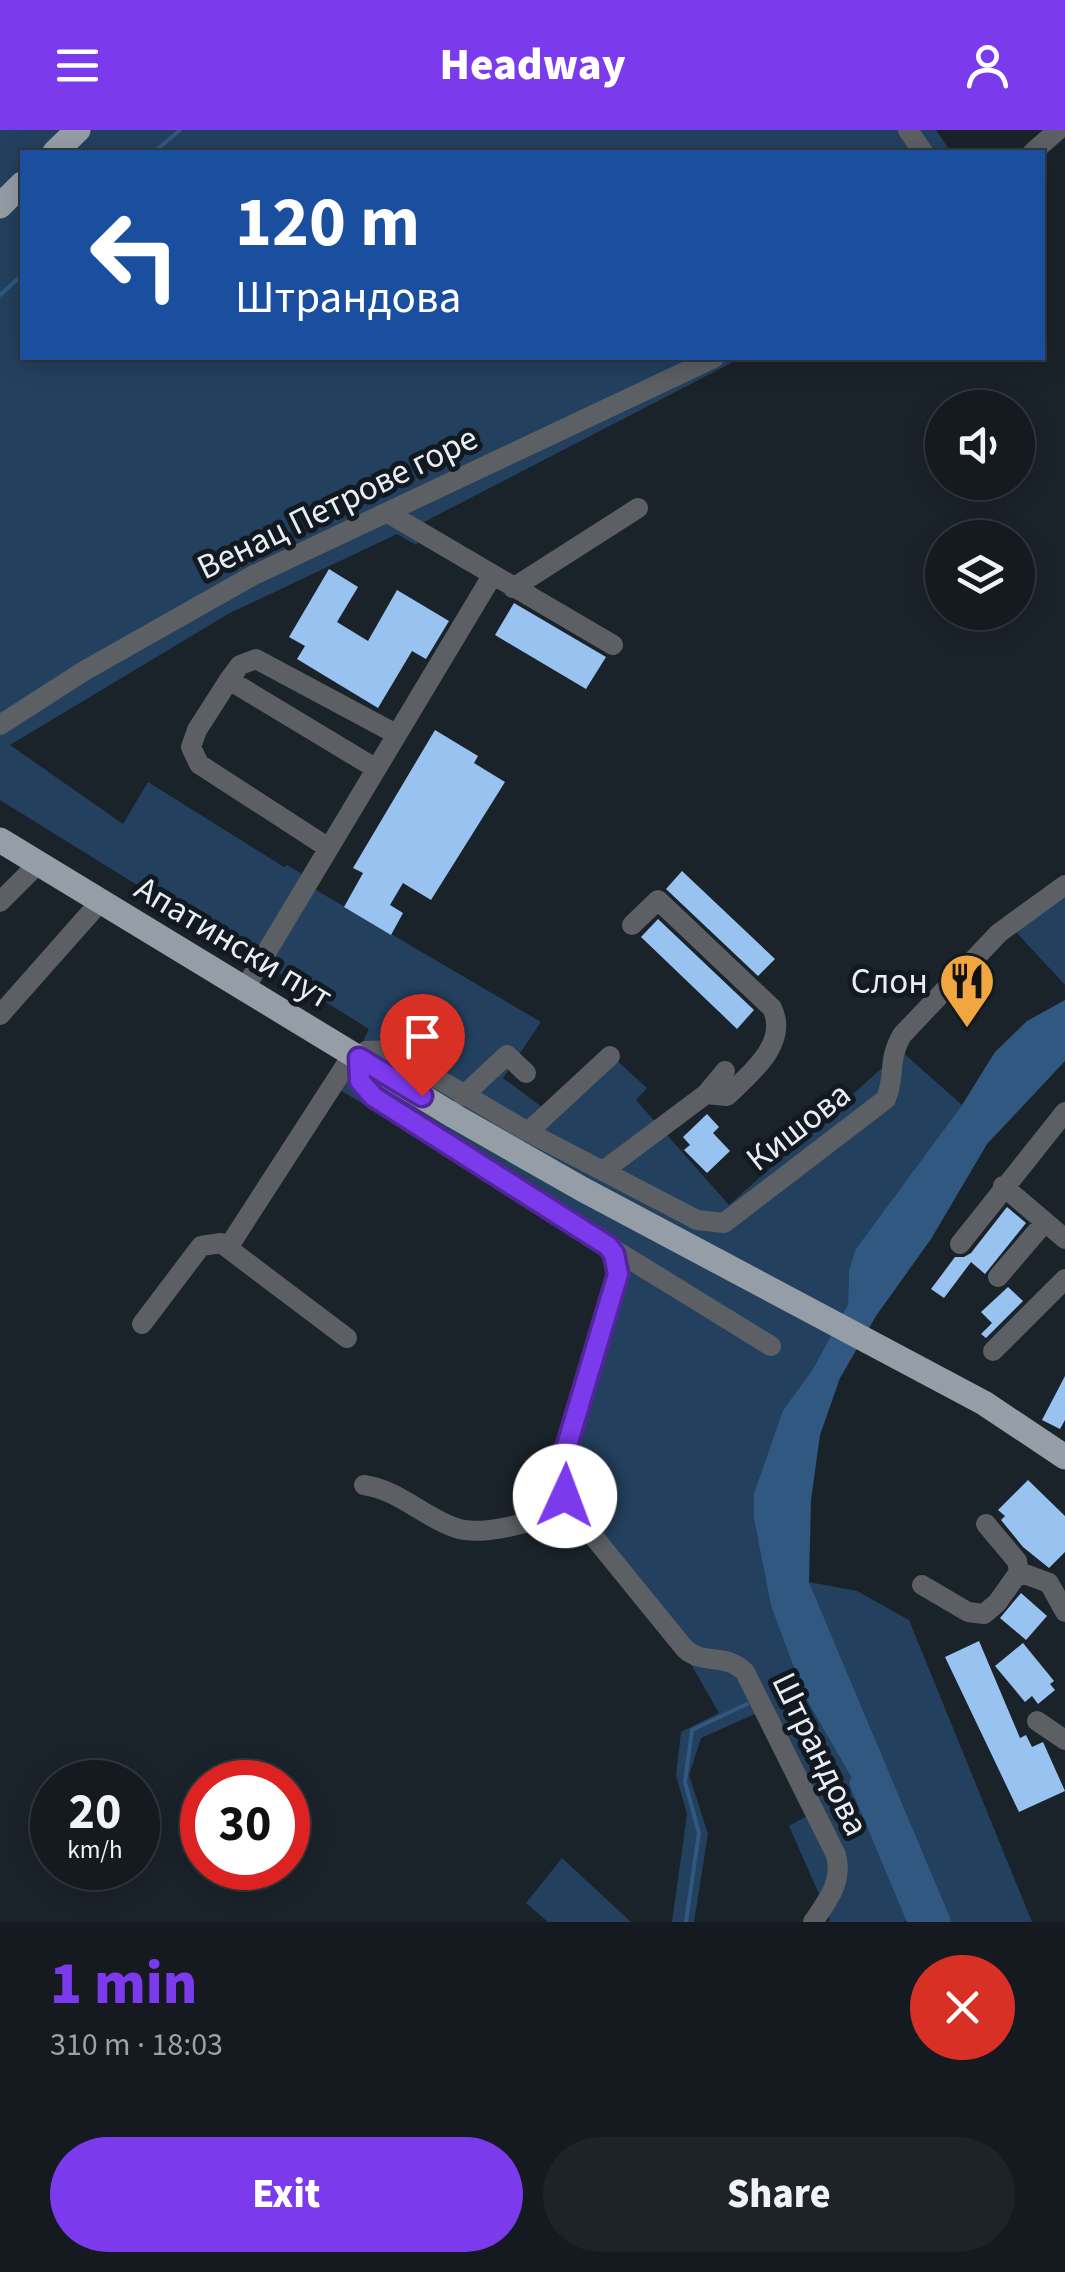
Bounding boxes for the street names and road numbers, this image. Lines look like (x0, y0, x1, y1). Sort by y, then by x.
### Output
street label: Венац Петрове горе (189, 413, 486, 593)
street label: Апатински пут (125, 864, 342, 1022)
street label: Кишова (736, 1070, 862, 1184)
street label: Штрандова (759, 1664, 881, 1845)

